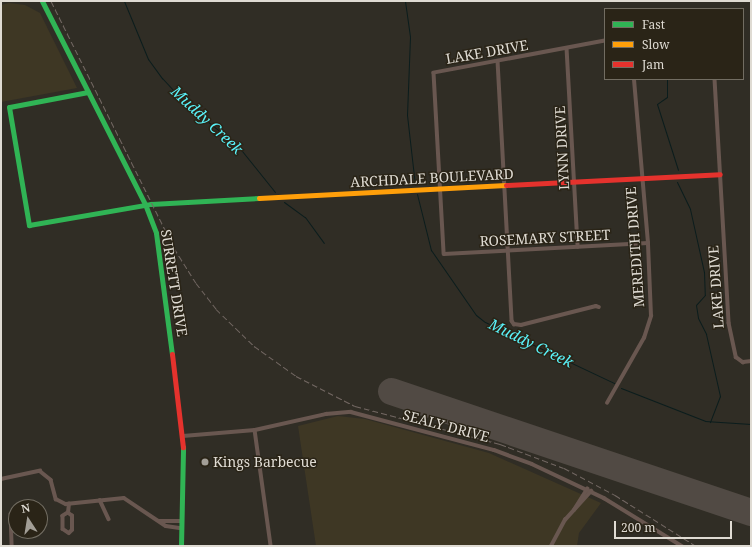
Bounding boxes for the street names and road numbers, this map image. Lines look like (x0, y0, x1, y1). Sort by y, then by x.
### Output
street label: LAKE DRIVE (444, 36, 530, 68)
street label: LYNN DRIVE (551, 105, 573, 191)
street label: ARCHDALE BOULEVARD (350, 165, 514, 191)
street label: MEREDITH DRIVE (622, 186, 648, 308)
street label: ROSEMARY STREET (479, 226, 611, 250)
street label: SURRETT DRIVE (157, 228, 191, 338)
street label: LAKE DRIVE (705, 245, 727, 329)
street label: SEALY DRIVE (401, 406, 491, 446)

